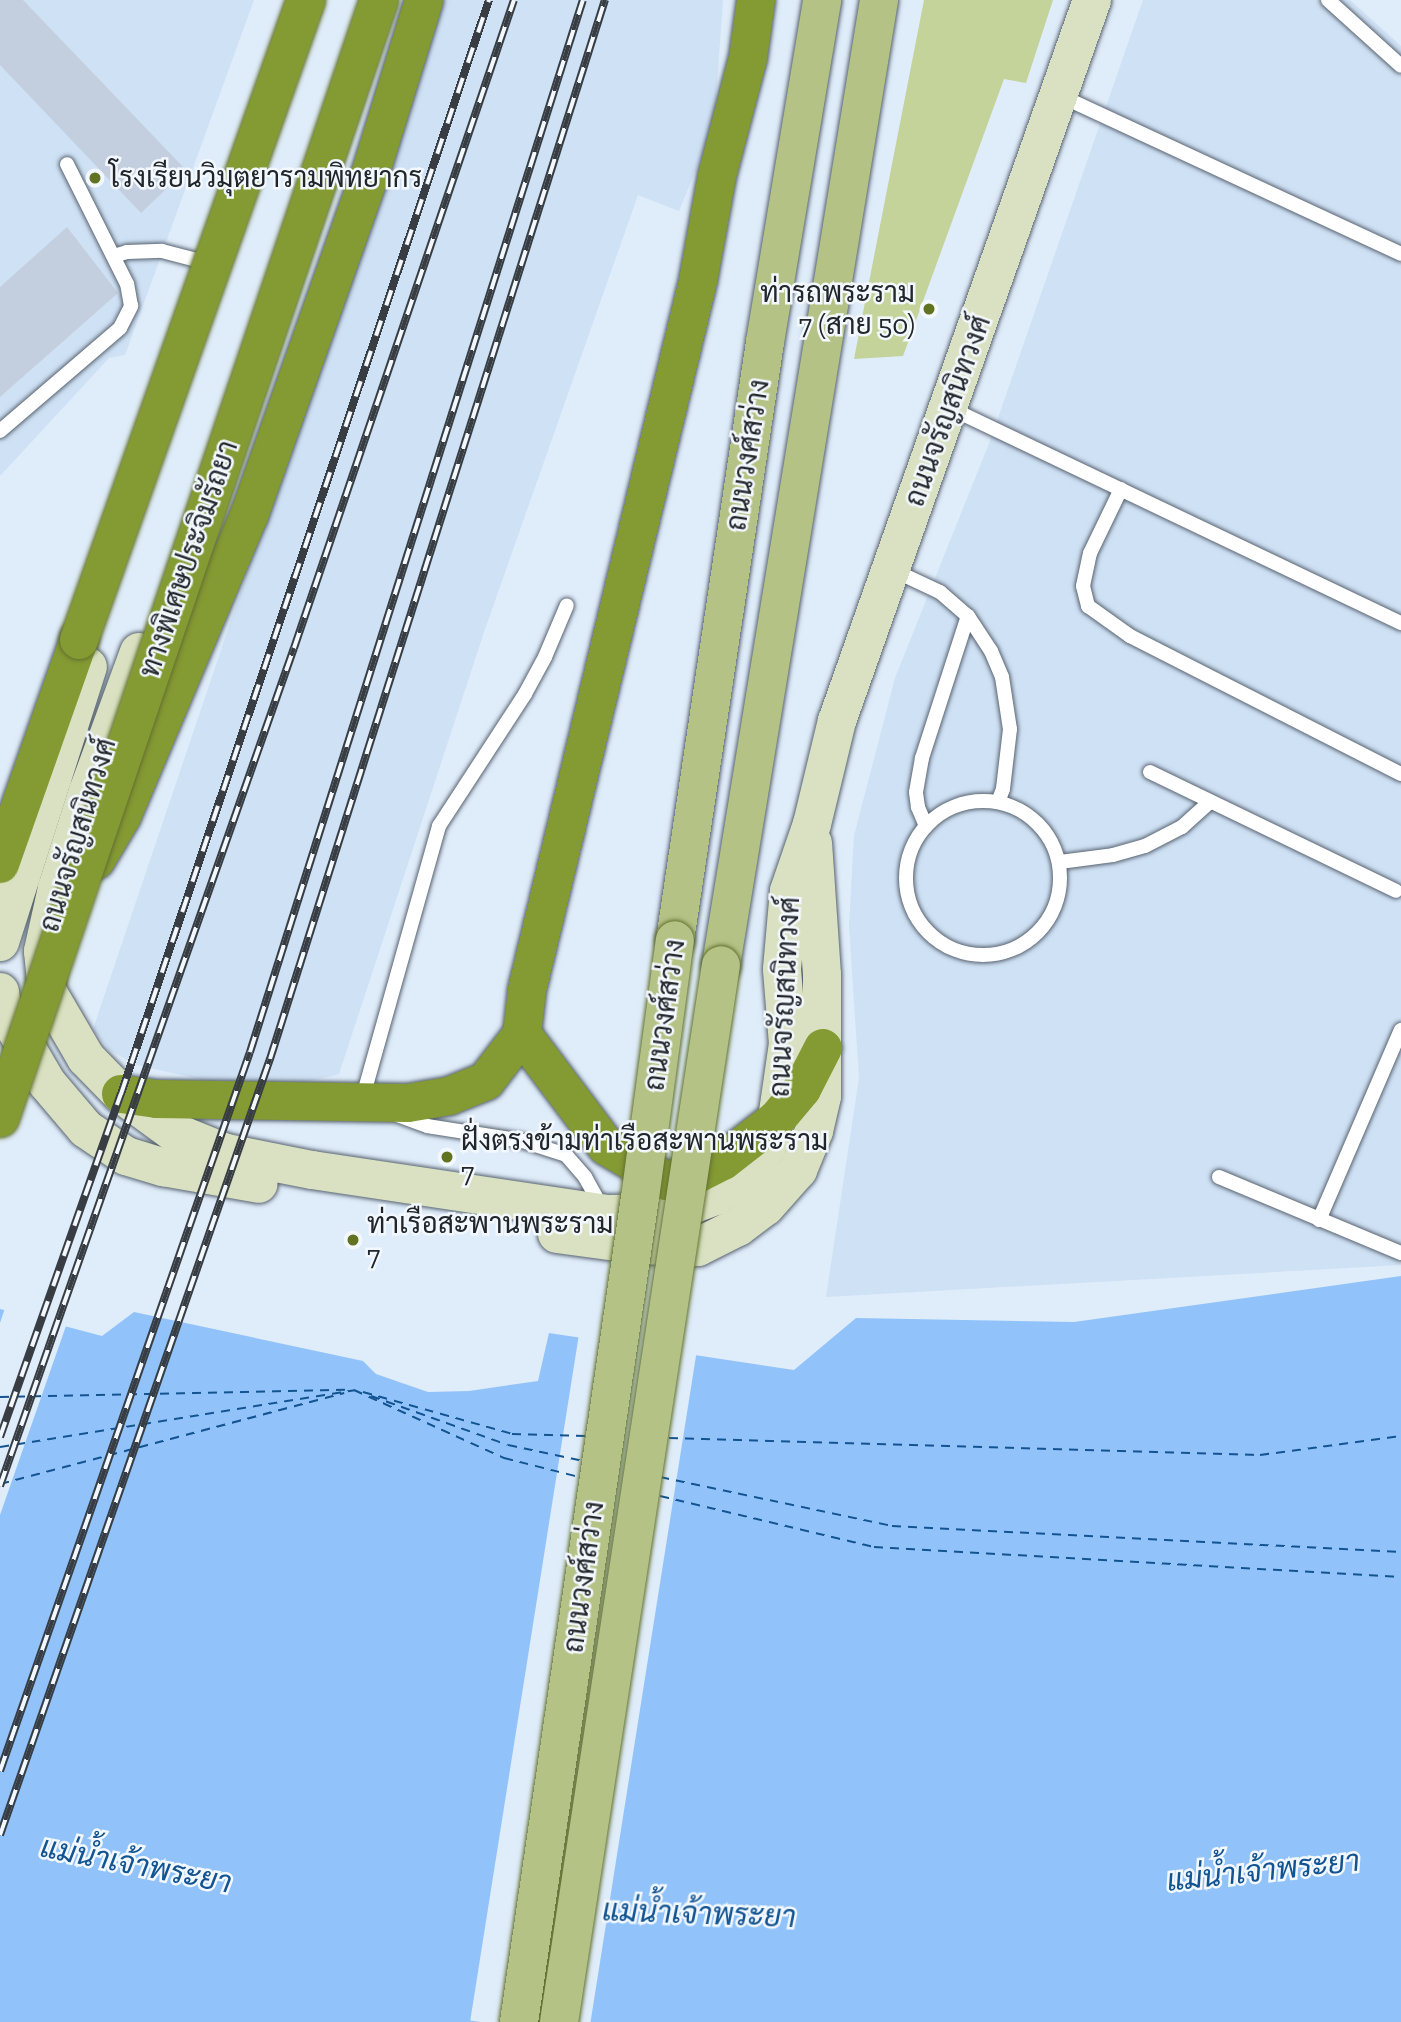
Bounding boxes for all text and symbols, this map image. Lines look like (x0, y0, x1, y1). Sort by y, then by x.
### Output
place label: โรงเรียนวิมุตยารามพิทยากร (109, 161, 422, 195)
marker: โรงเรียนวิมุตยารามพิทยากร (87, 170, 103, 186)
place label: ท่ารถพระราม 7 (สาย 50) (760, 276, 915, 342)
marker: ท่ารถพระราม 7 (สาย 50) (921, 301, 937, 317)
street label: ถนนจรัญสนิทวงศ์ (898, 311, 998, 511)
street label: ถนนวงศ์สว่าง (719, 377, 777, 533)
street label: ทางพิเศษประจิมรัถยา (133, 436, 245, 682)
street label: ถนนจรัญสนิทวงศ์ (33, 734, 123, 936)
street label: ถนนจรัญสนิทวงศ์ (763, 896, 807, 1098)
street label: ถนนวงศ์สว่าง (638, 937, 692, 1093)
place label: ฝั่งตรงข้ามท่าเรือสะพานพระราม 7 (461, 1124, 828, 1190)
marker: ฝั่งตรงข้ามท่าเรือสะพานพระราม 7 (439, 1149, 455, 1165)
place label: ท่าเรือสะพานพระราม 7 (367, 1207, 613, 1273)
marker: ท่าเรือสะพานพระราม 7 (345, 1232, 361, 1248)
street label: ถนนวงศ์สว่าง (557, 1499, 611, 1655)
water label: แม่น้ำเจ้าพระยา (37, 1829, 235, 1901)
water label: แม่น้ำเจ้าพระยา (1165, 1843, 1361, 1899)
water label: แม่น้ำเจ้าพระยา (602, 1893, 796, 1935)

